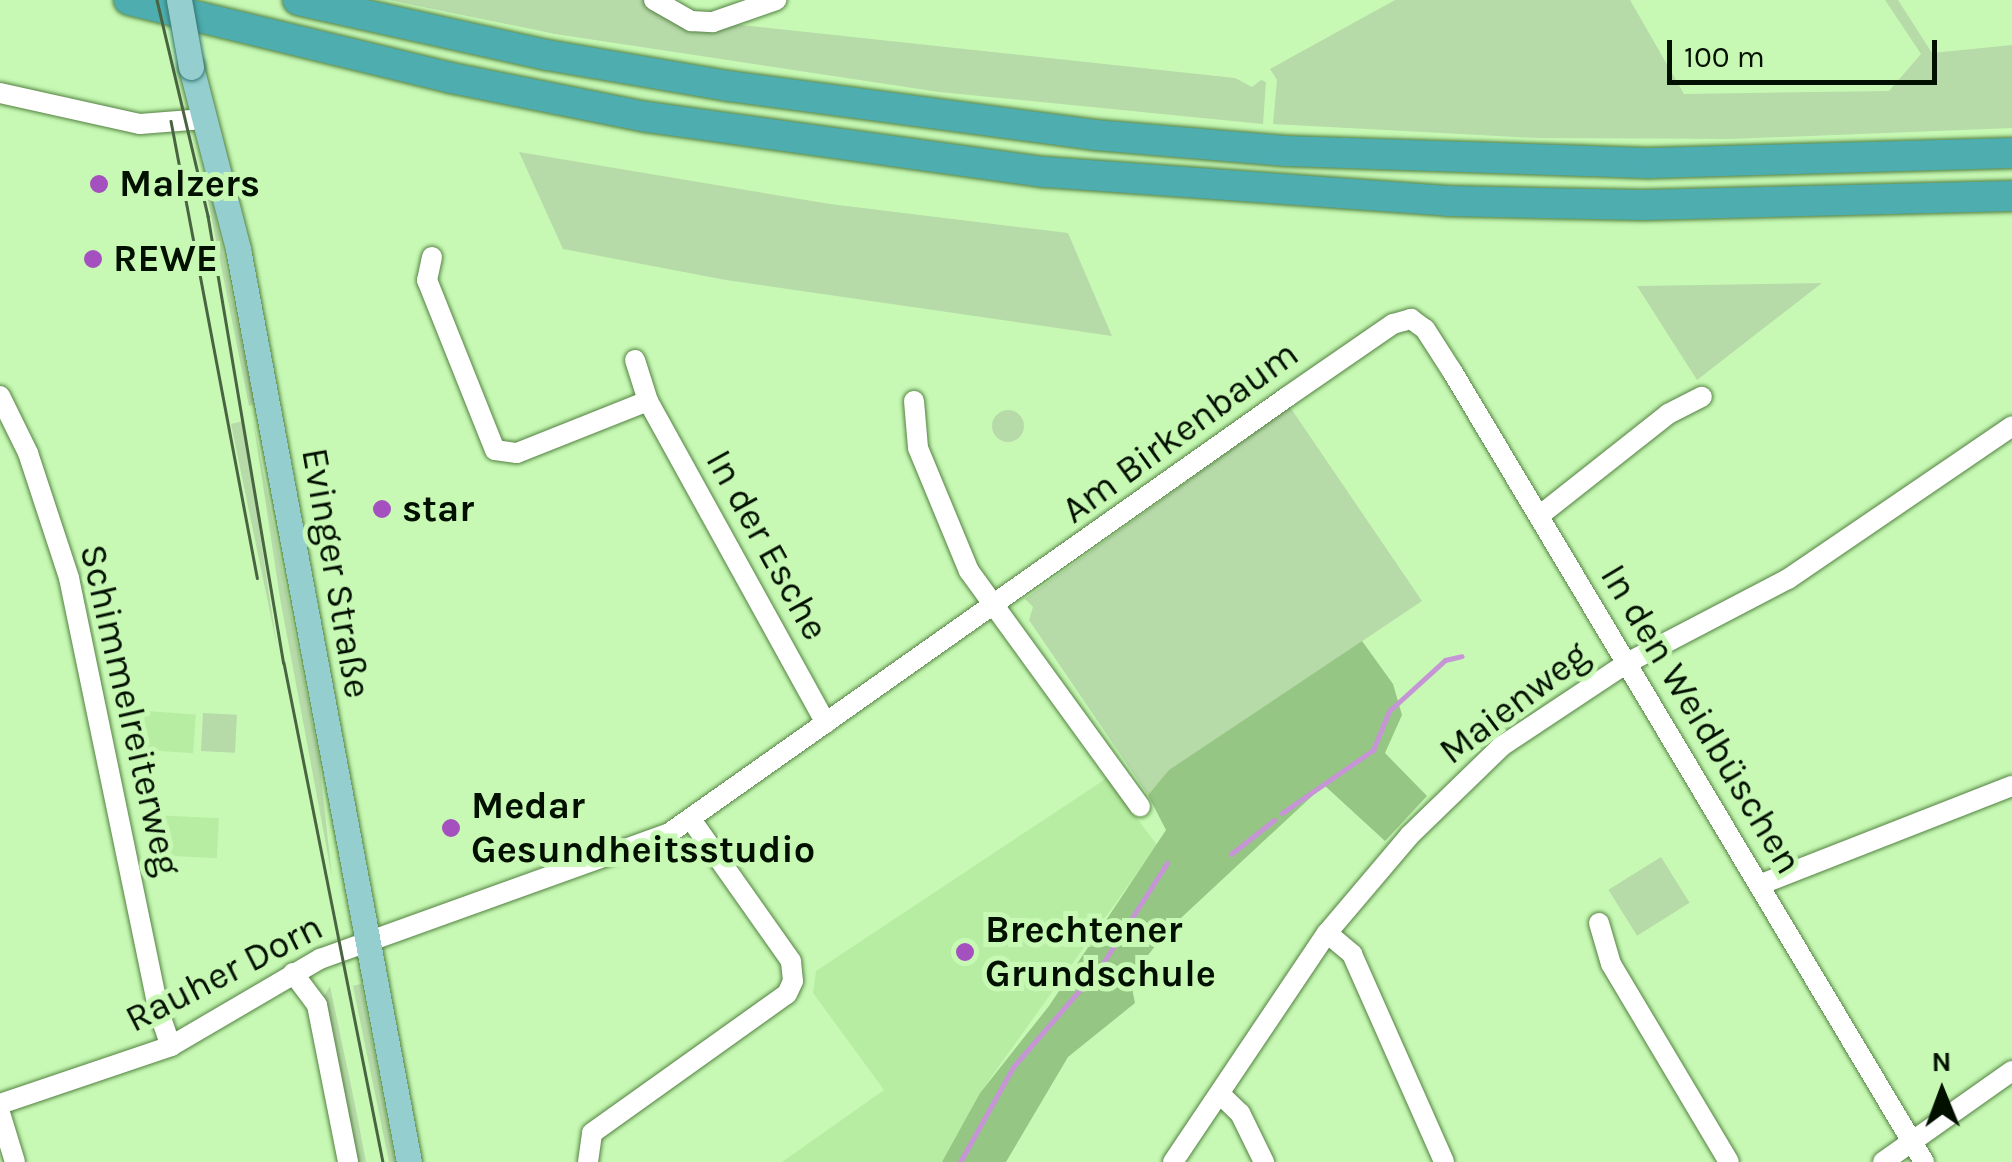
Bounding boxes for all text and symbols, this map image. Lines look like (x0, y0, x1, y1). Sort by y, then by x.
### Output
scale bar (1672, 20, 1942, 82)
text: 100 m (1684, 39, 1765, 75)
place label: Malzers (119, 161, 260, 207)
marker: Malzers (88, 173, 110, 195)
place label: REWE (113, 236, 218, 282)
marker: REWE (82, 248, 104, 270)
street label: Am Birkenbaum (1053, 331, 1307, 533)
street label: In der Esche (696, 442, 838, 648)
street label: Evinger Straße (292, 444, 380, 702)
place label: star (402, 486, 474, 532)
marker: star (371, 498, 393, 520)
street label: Schimmelreiterweg (70, 540, 190, 880)
street label: In den Weidbüschen (1591, 556, 1811, 882)
street label: Maienweg (1430, 632, 1598, 774)
place label: Medar Gesundheitsstudio (471, 783, 815, 872)
marker: Medar Gesundheitsstudio (440, 817, 462, 839)
street label: Rauher Dorn (118, 904, 330, 1042)
place label: Brechtener Grundschule (985, 907, 1216, 996)
marker: Brechtener Grundschule (954, 941, 976, 963)
north arrow (1892, 1042, 1992, 1142)
text: N (1931, 1045, 1952, 1078)

